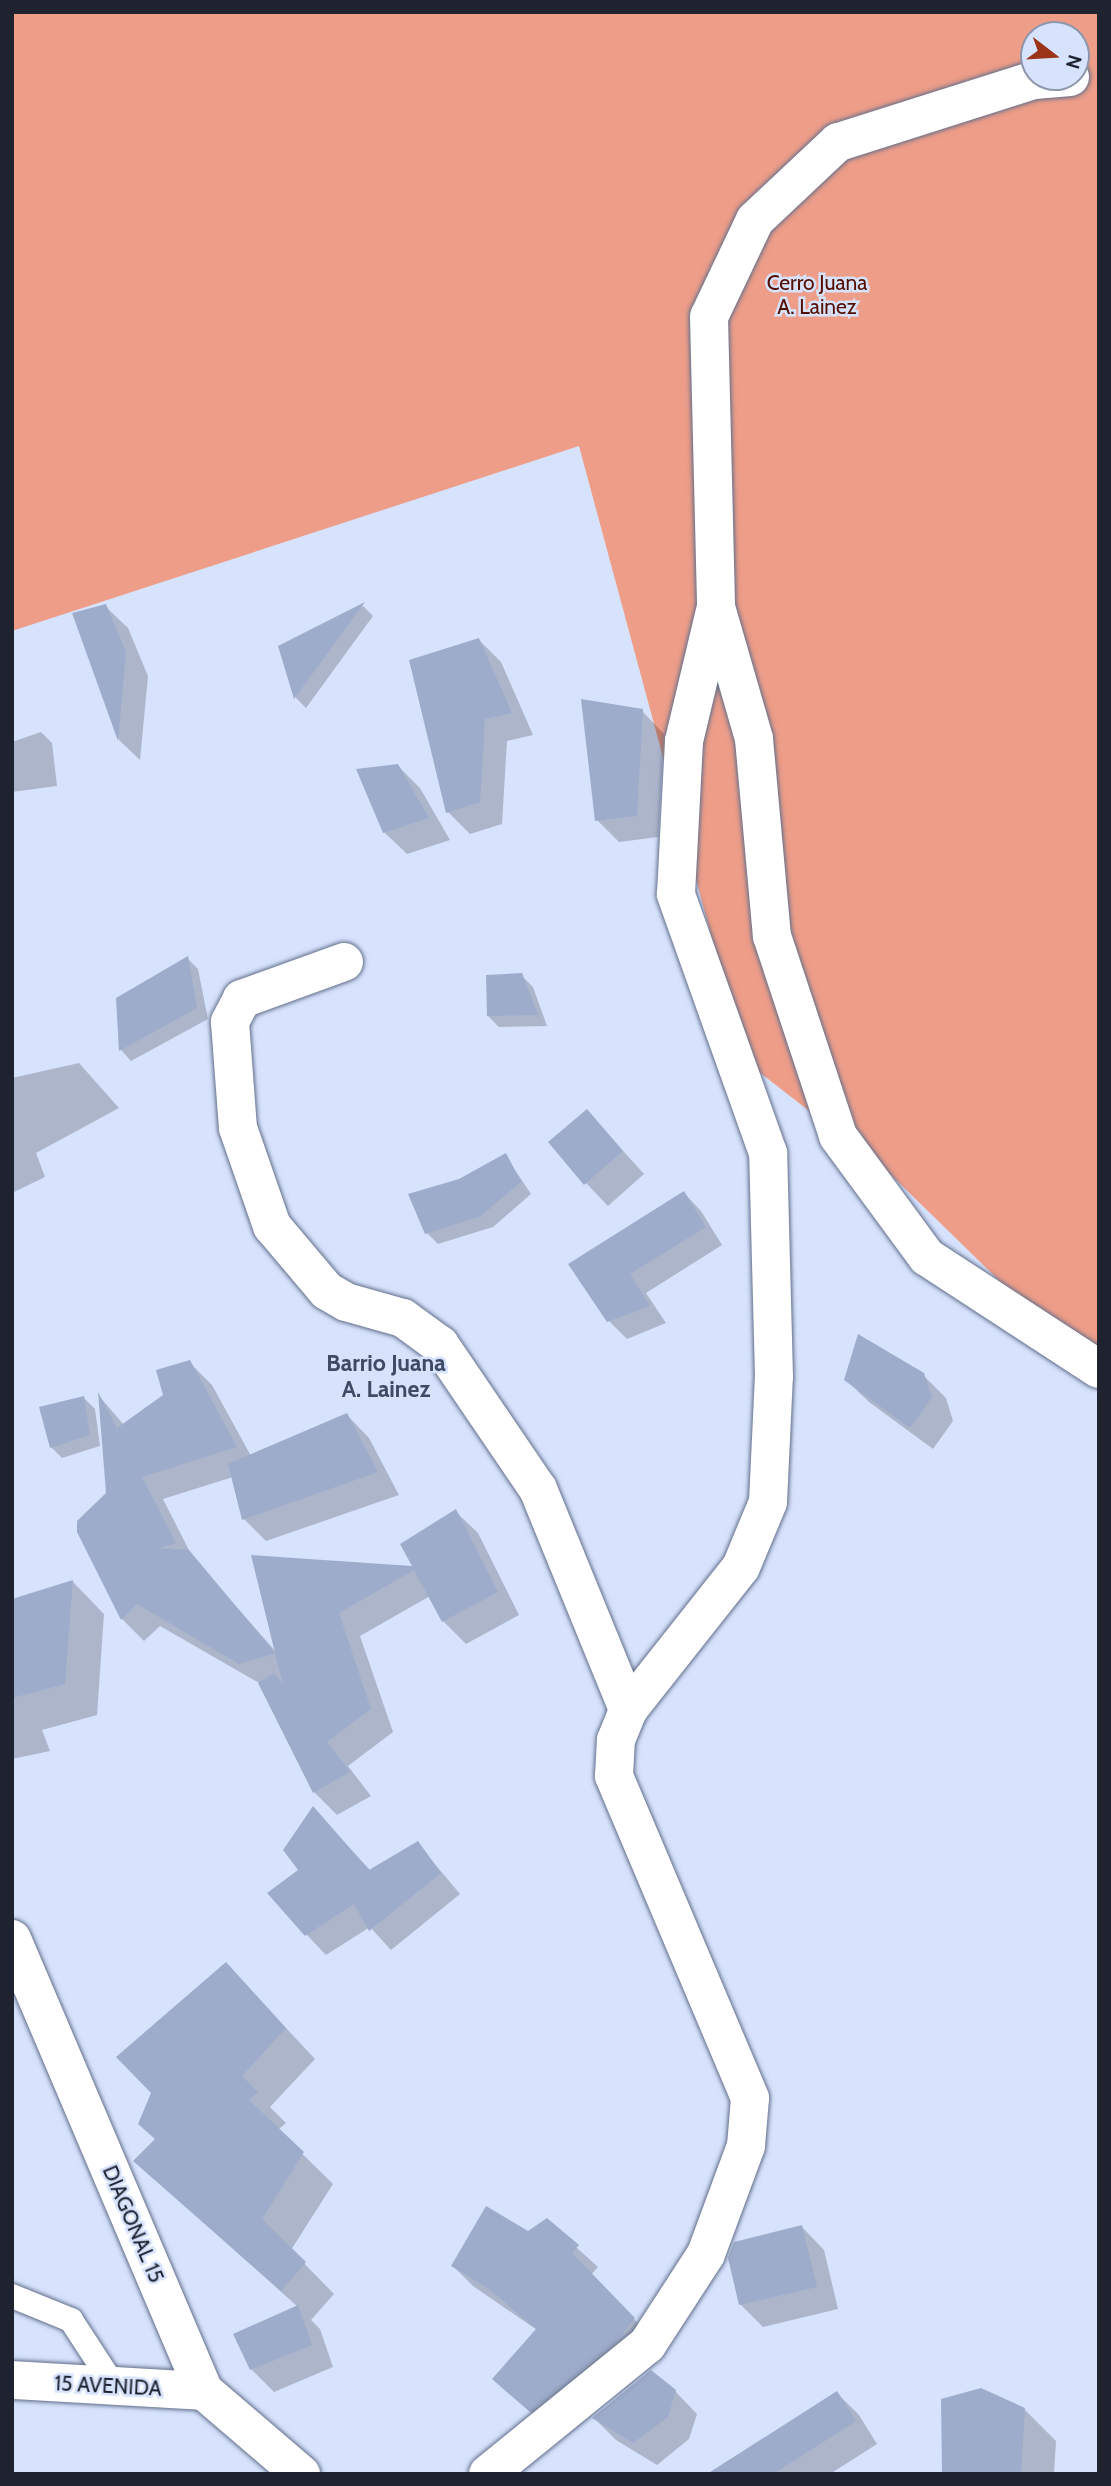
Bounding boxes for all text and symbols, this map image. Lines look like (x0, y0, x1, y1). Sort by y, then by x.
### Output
north arrow (1020, 21, 1090, 91)
text: N (1061, 52, 1087, 71)
park label: Cerro Juana A. Lainez (767, 270, 867, 320)
district label: Barrio Juana A. Lainez (326, 1349, 446, 1403)
street label: DIAGONAL 15 (97, 2162, 169, 2286)
street label: 15 AVENIDA (54, 2371, 162, 2401)

